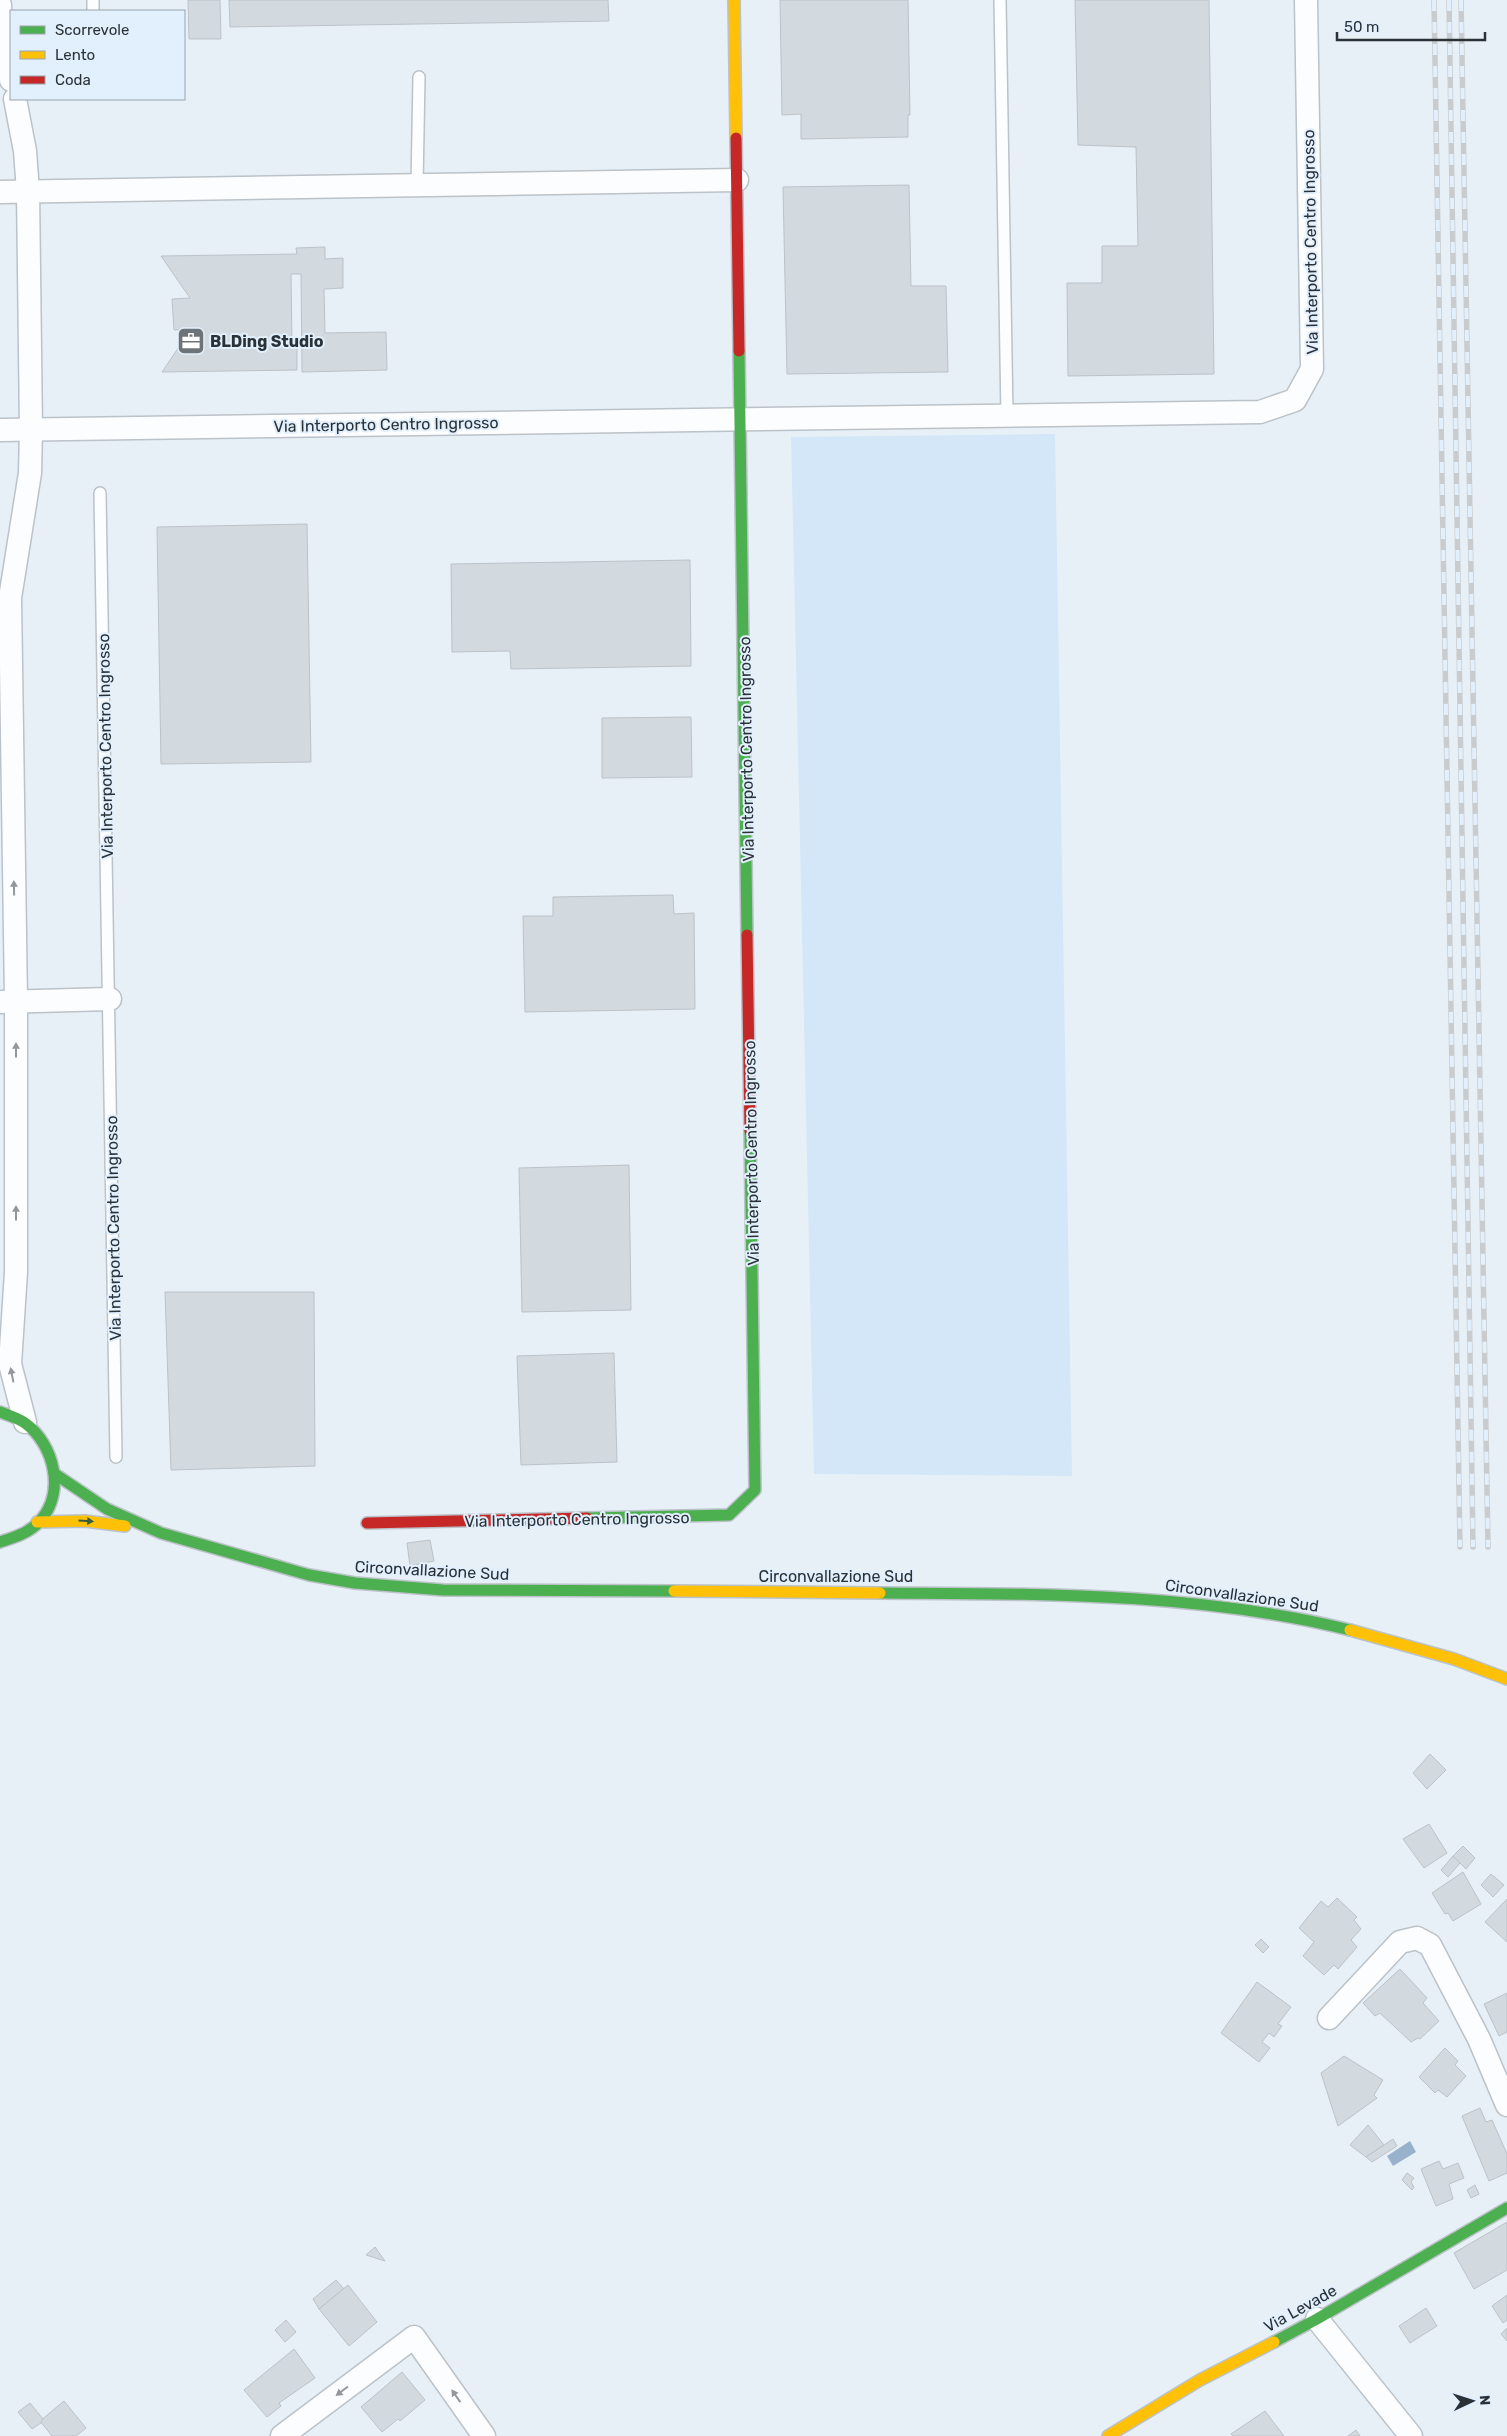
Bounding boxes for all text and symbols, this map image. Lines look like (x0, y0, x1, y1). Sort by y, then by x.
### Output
legend (10, 10, 185, 100)
scale bar (1337, 10, 1484, 42)
text: 50 m (1344, 18, 1379, 36)
text: Scorrevole (55, 21, 129, 39)
text: Lento (55, 46, 95, 64)
text: Coda (55, 71, 91, 89)
street label: Via Interporto Centro Ingrosso (1299, 129, 1322, 355)
office icon: BLDing Studio (176, 326, 206, 356)
place label: BLDing Studio (210, 332, 324, 351)
street label: Via Interporto Centro Ingrosso (273, 413, 499, 436)
street label: Via Interporto Centro Ingrosso (94, 633, 117, 859)
street label: Via Interporto Centro Ingrosso (735, 636, 758, 862)
one-way arrow (10, 880, 18, 896)
street label: Via Interporto Centro Ingrosso (740, 1040, 763, 1266)
one-way arrow (12, 1042, 20, 1058)
street label: Via Interporto Centro Ingrosso (102, 1115, 125, 1341)
one-way arrow (12, 1205, 20, 1221)
one-way arrow (8, 1366, 16, 1382)
street label: Via Interporto Centro Ingrosso (464, 1508, 690, 1531)
one-way arrow (78, 1517, 94, 1525)
street label: Circonvallazione Sud (354, 1557, 510, 1584)
street label: Circonvallazione Sud (759, 1567, 913, 1586)
street label: Circonvallazione Sud (1164, 1575, 1320, 1616)
street label: Via Levade (1260, 2281, 1340, 2336)
north arrow (1447, 2376, 1497, 2426)
one-way arrow (335, 2386, 349, 2396)
one-way arrow (451, 2389, 461, 2403)
text: N (1476, 2395, 1493, 2406)

